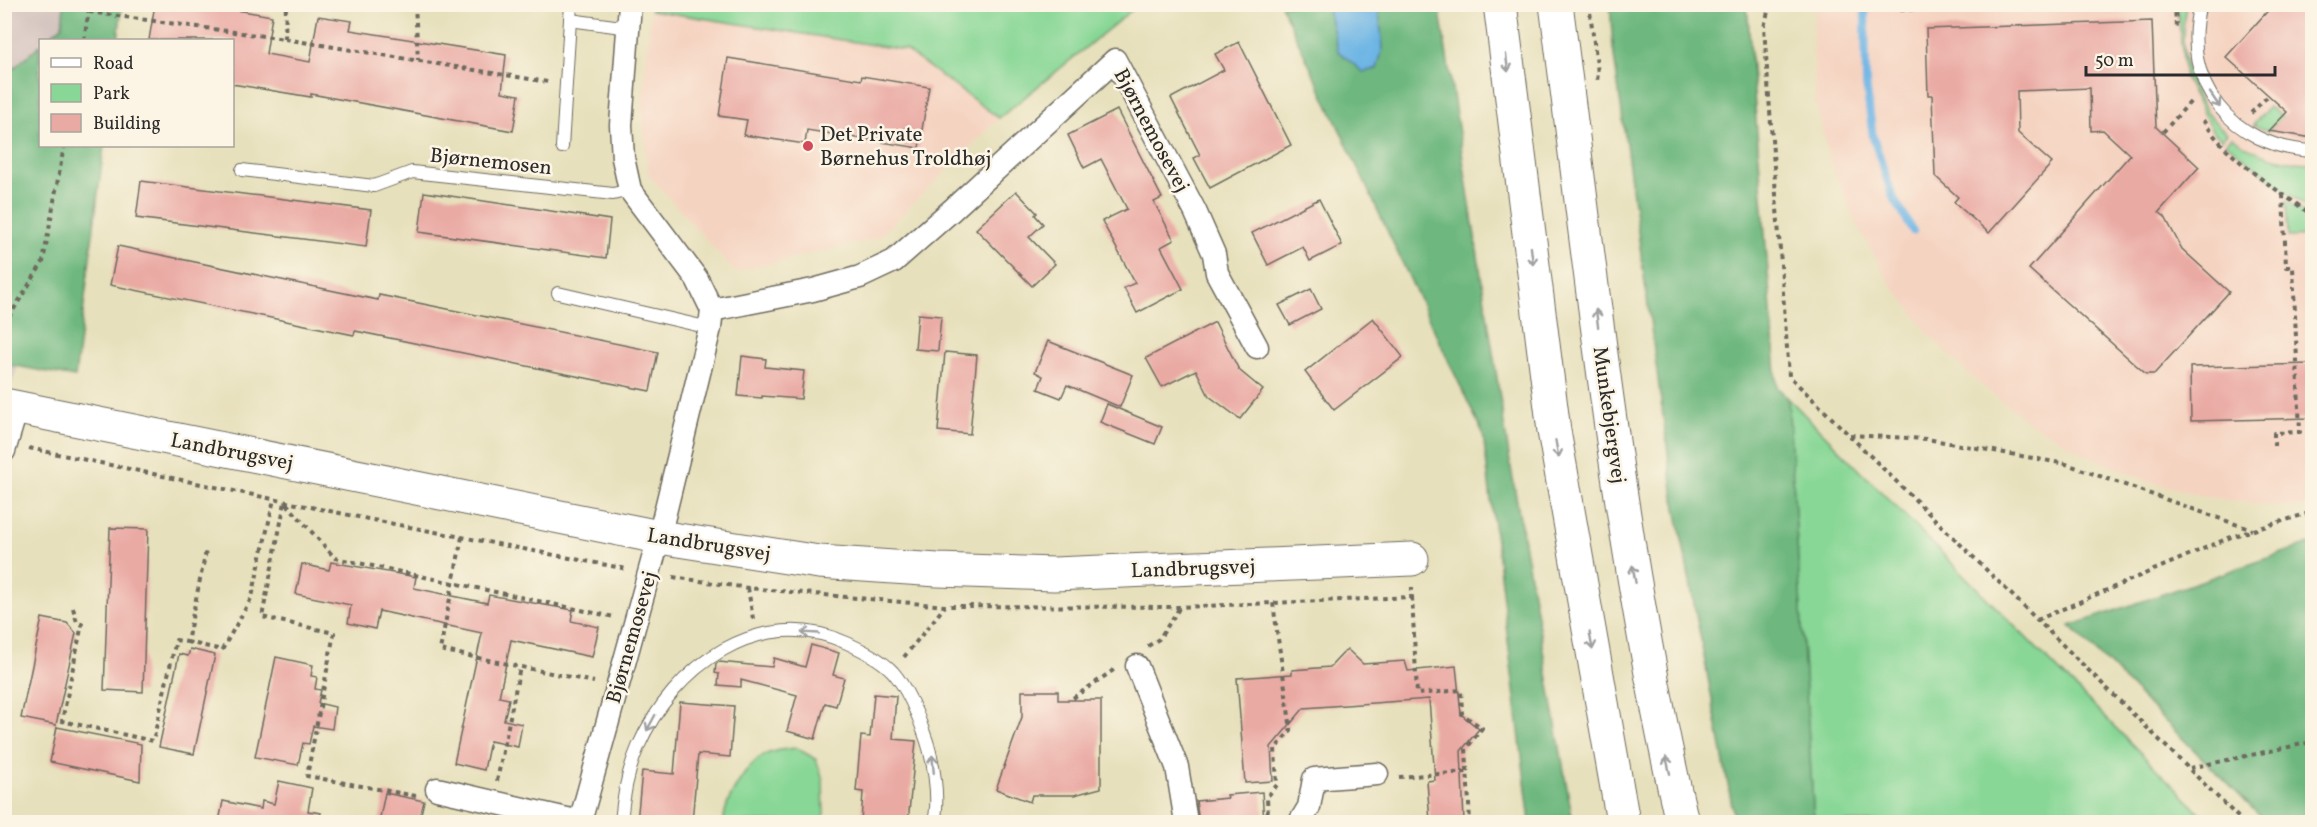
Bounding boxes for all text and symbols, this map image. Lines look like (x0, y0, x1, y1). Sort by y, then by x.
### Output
legend (39, 39, 234, 147)
scale bar (2086, 39, 2275, 77)
text: 50 m (2095, 49, 2134, 74)
text: Road (93, 52, 134, 77)
one-way arrow (1502, 52, 1513, 72)
street label: Bjørnemosevej (1106, 64, 1196, 198)
text: Park (93, 82, 130, 107)
one-way arrow (2209, 92, 2221, 108)
text: Building (93, 112, 161, 137)
place label: Det Private Børnehus Troldhøj (820, 121, 991, 174)
marker: Det Private Børnehus Troldhøj (801, 139, 815, 153)
street label: Bjørnemosen (428, 142, 553, 183)
one-way arrow (1526, 246, 1537, 265)
one-way arrow (1591, 309, 1602, 329)
street label: Munkebjergvej (1585, 345, 1632, 486)
street label: Landbrugsvej (168, 426, 296, 479)
one-way arrow (1552, 439, 1563, 459)
street label: Landbrugsvej (645, 521, 773, 570)
street label: Landbrugsvej (1130, 553, 1256, 586)
one-way arrow (1628, 564, 1639, 584)
street label: Bjørnemosevej (600, 568, 665, 707)
one-way arrow (801, 627, 821, 638)
one-way arrow (1586, 631, 1597, 651)
one-way arrow (645, 714, 657, 731)
one-way arrow (927, 755, 938, 775)
one-way arrow (1662, 756, 1674, 775)

